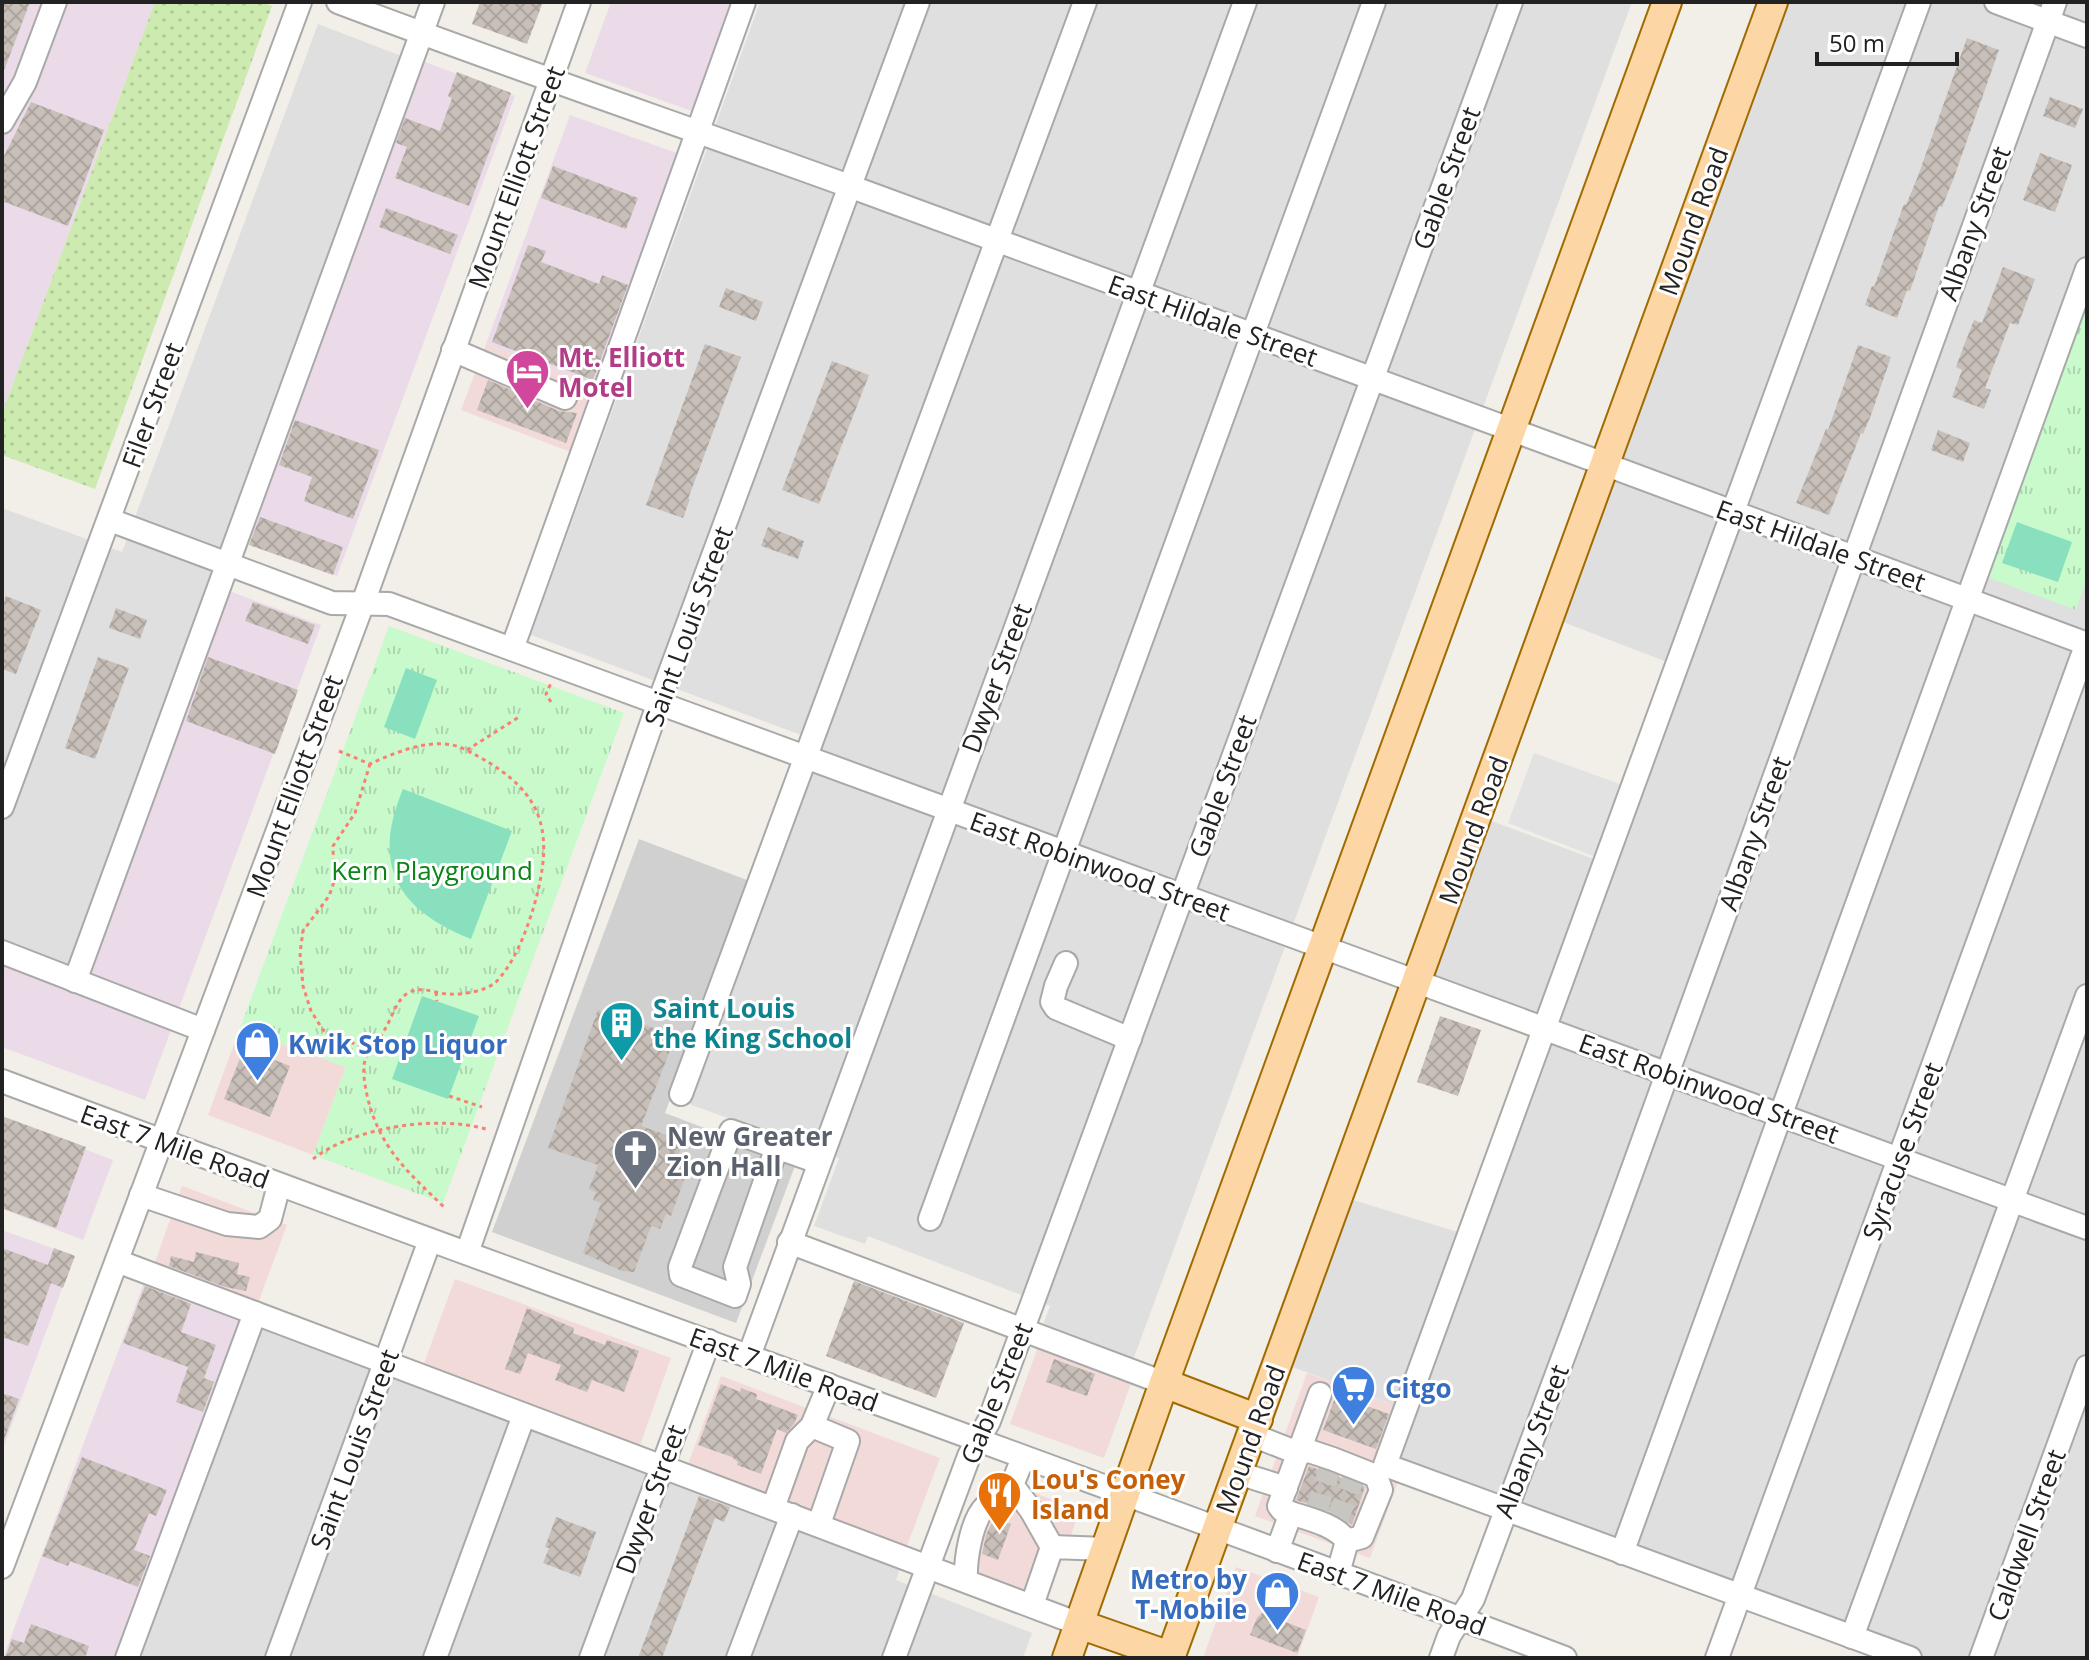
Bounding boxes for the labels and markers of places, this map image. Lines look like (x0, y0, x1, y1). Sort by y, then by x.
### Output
place label: Mt. Elliott Motel (558, 339, 685, 405)
hotel icon: Mt. Elliott Motel (503, 348, 551, 411)
place label: Saint Louis the King School (653, 990, 852, 1056)
building icon: Saint Louis the King School (598, 999, 646, 1062)
shop icon: Kwik Stop Liquor (233, 1020, 281, 1083)
place label: Kwik Stop Liquor (288, 1026, 508, 1062)
place label: New Greater Zion Hall (667, 1118, 833, 1184)
church icon: New Greater Zion Hall (612, 1127, 660, 1190)
supermarket icon: Citgo (1330, 1364, 1378, 1427)
place label: Citgo (1385, 1370, 1452, 1406)
place label: Lou's Coney Island (1031, 1461, 1186, 1527)
restaurant icon: Lou's Coney Island (976, 1470, 1024, 1533)
place label: Metro by T-Mobile (1130, 1561, 1247, 1627)
shop icon: Metro by T-Mobile (1254, 1570, 1302, 1633)

